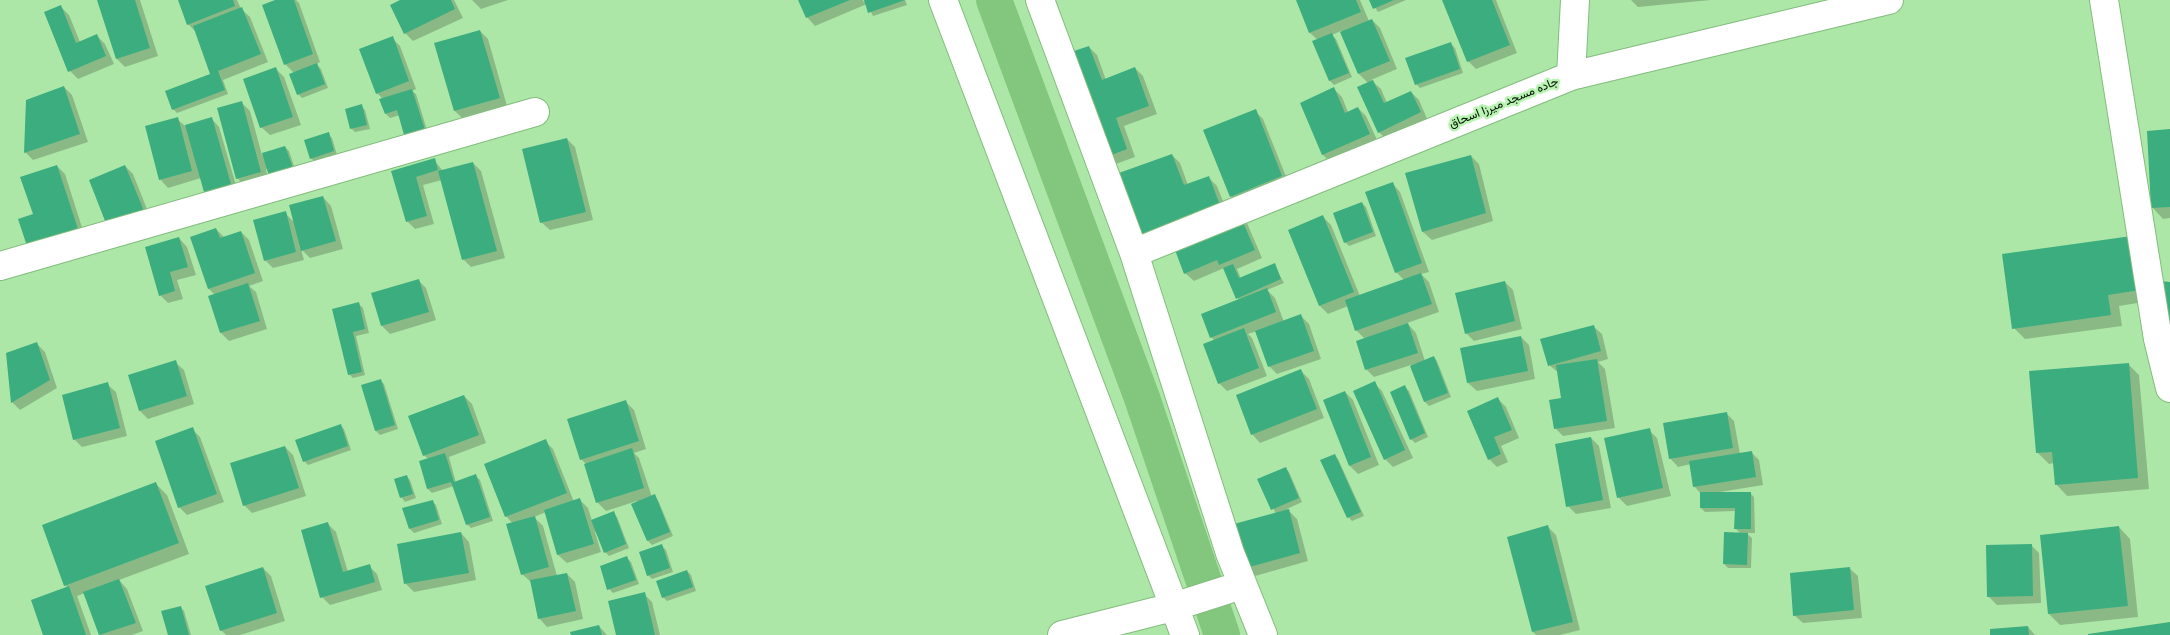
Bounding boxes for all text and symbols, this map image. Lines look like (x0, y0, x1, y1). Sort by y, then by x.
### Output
street label: جاده مسجد ميرزا اسحاق (1447, 74, 1561, 132)

